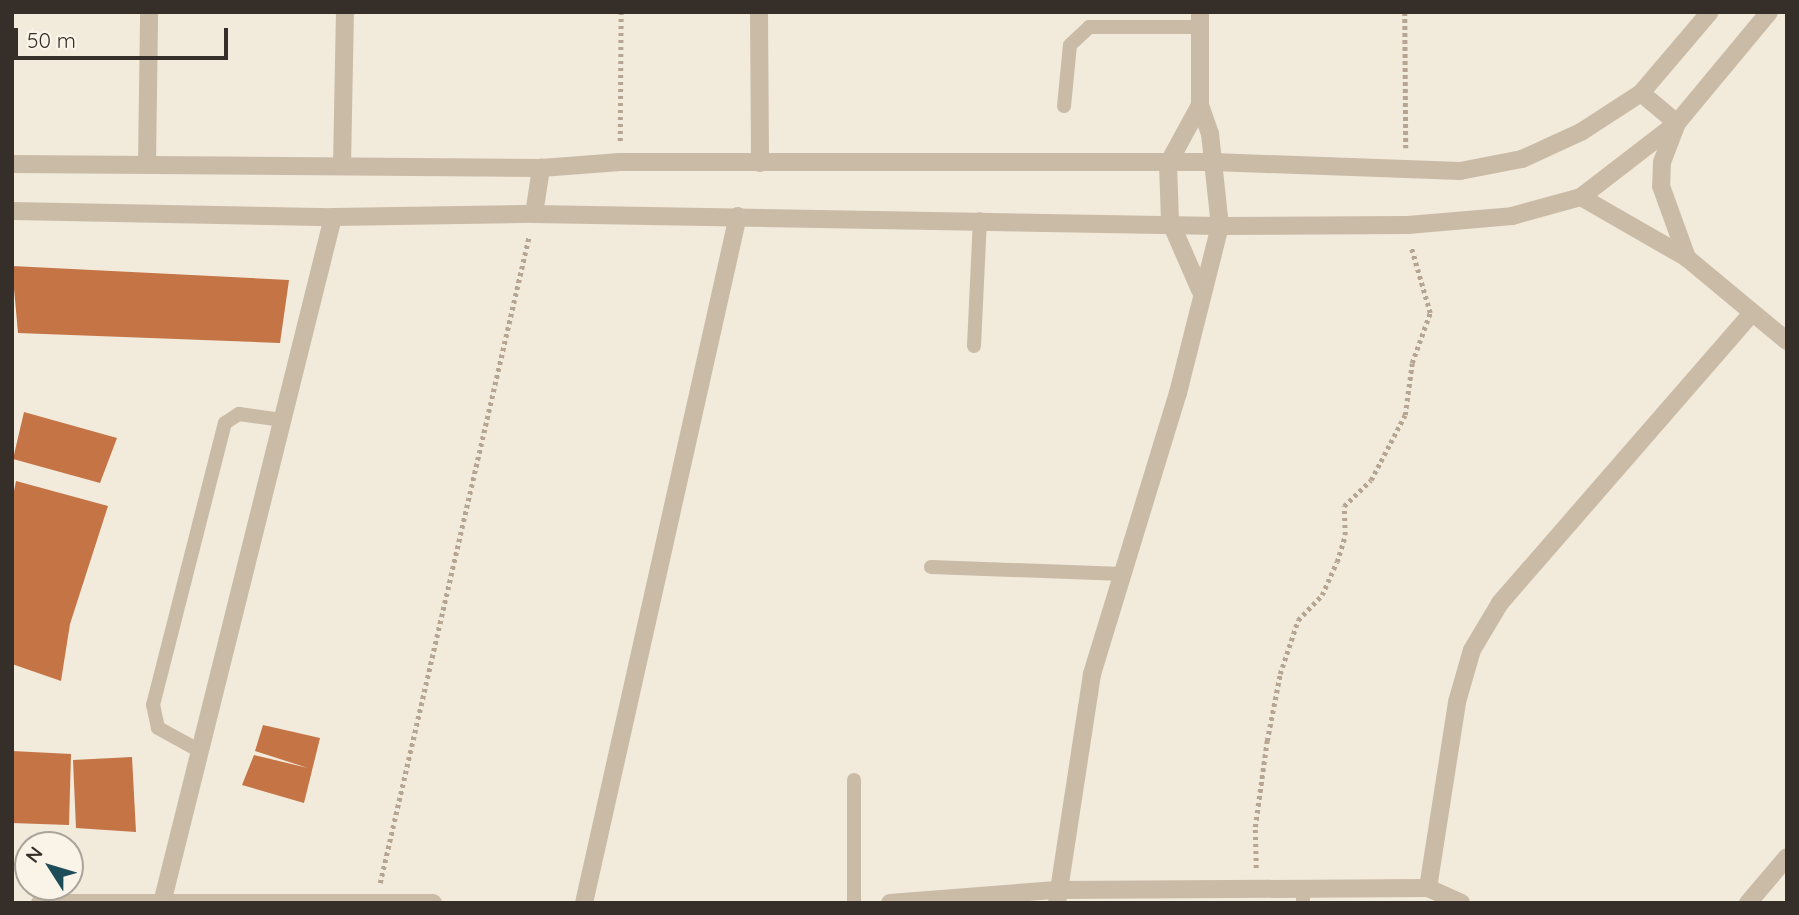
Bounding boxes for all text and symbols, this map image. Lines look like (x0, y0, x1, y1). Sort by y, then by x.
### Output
scale bar (18, 14, 231, 58)
text: 50 m (27, 27, 76, 53)
north arrow (14, 831, 84, 901)
text: N (20, 842, 48, 867)

